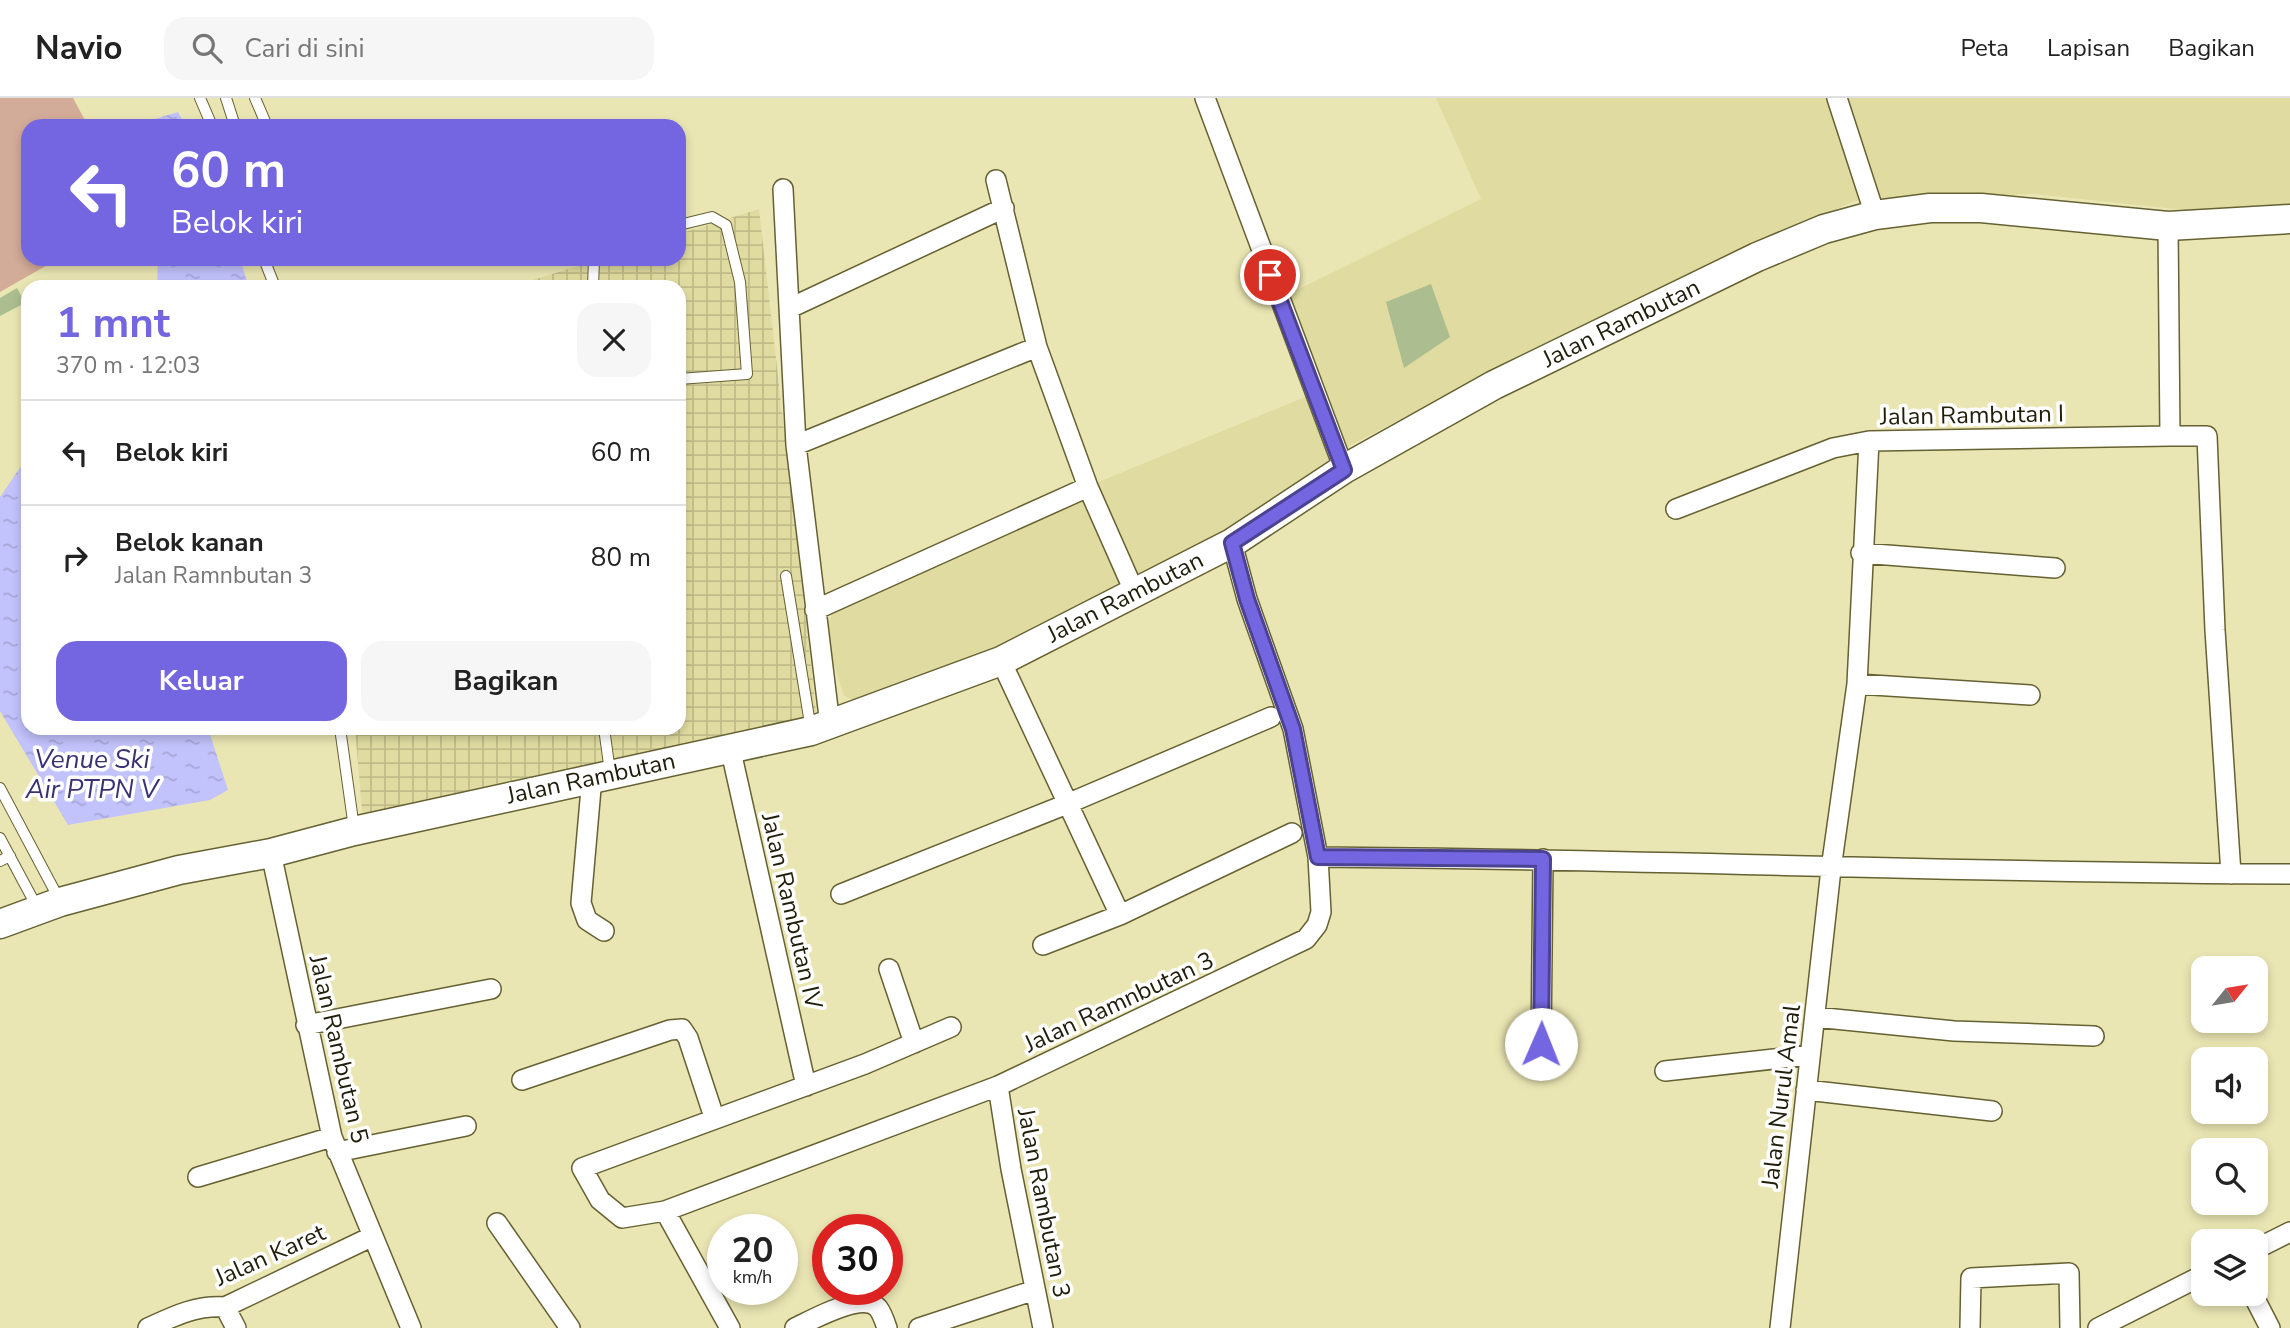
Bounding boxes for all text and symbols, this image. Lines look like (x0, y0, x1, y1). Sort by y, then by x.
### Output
search box (164, 17, 654, 80)
text: Navio (35, 26, 122, 71)
icon: search (188, 29, 226, 67)
text: Cari di sini (244, 31, 364, 66)
text: Peta (1960, 32, 2009, 64)
text: Lapisan (2047, 32, 2130, 64)
text: Bagikan (2168, 32, 2255, 64)
text: 60 m (171, 137, 286, 204)
icon: left (56, 147, 147, 238)
text: Belok kiri (171, 201, 303, 244)
pin (1240, 245, 1300, 305)
icon: arrive (1251, 256, 1289, 294)
street label: Jalan Rambutan (1536, 271, 1705, 375)
text: 1 mnt (56, 295, 170, 352)
button: close (577, 303, 651, 377)
text: 370 m · 12:03 (56, 350, 201, 381)
street label: Jalan Rambutan I (1879, 397, 2064, 433)
icon: left (56, 434, 94, 472)
text: Belok kiri (115, 435, 228, 470)
text: 60 m (591, 435, 651, 470)
text: Belok kanan (115, 525, 264, 560)
icon: right (56, 539, 94, 577)
text: 80 m (591, 540, 651, 575)
street label: Jalan Rambutan (1040, 544, 1209, 651)
text: Jalan Ramnbutan 3 (115, 560, 312, 591)
button: Keluar (56, 641, 347, 721)
button: Bagikan (361, 641, 651, 721)
water label: Venue Ski Air PTPN V (25, 742, 161, 807)
street label: Jalan Rambutan (503, 745, 678, 812)
street label: Jalan Rambutan IV (754, 809, 830, 1013)
street label: Jalan Ramnbutan 3 (1018, 944, 1219, 1060)
street label: Jalan Rambutan 5 (302, 951, 376, 1146)
north arrow (2191, 956, 2268, 1032)
map controls (2191, 956, 2268, 1306)
street label: Jalan Nurul Amal (1754, 1002, 1808, 1191)
position arrow (1504, 1007, 1578, 1081)
button: sound (2191, 1047, 2268, 1124)
street label: Jalan Rambutan 3 (1010, 1105, 1078, 1300)
button: search (2191, 1138, 2268, 1215)
speed limit sign: 30 (812, 1214, 903, 1305)
street label: Jalan Karet (209, 1216, 331, 1294)
text: 20 (731, 1227, 774, 1274)
button: layers (2191, 1229, 2268, 1306)
text: km/h (733, 1265, 772, 1289)

